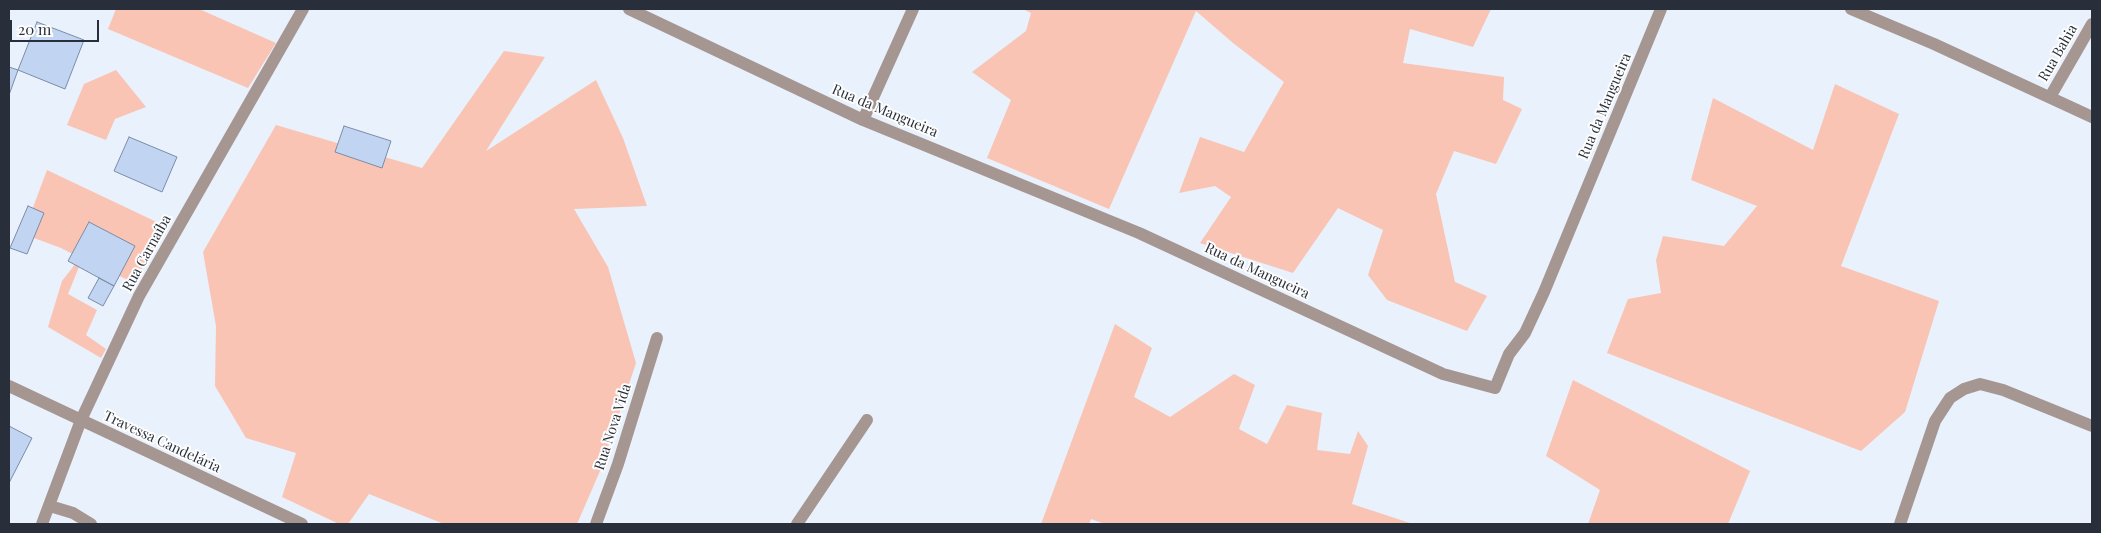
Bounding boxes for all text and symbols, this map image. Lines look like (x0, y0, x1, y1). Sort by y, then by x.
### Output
scale bar (12, 10, 101, 42)
text: 20 m (18, 19, 51, 39)
street label: Rua Bahia (2035, 22, 2081, 84)
street label: Rua da Mangueira (1575, 50, 1635, 162)
street label: Rua da Mangueira (829, 81, 941, 141)
street label: Rua Carnaíba (119, 212, 175, 294)
street label: Rua da Mangueira (1202, 239, 1312, 303)
street label: Rua Nova Vida (591, 382, 635, 472)
street label: Travessa Candelária (101, 408, 223, 476)

